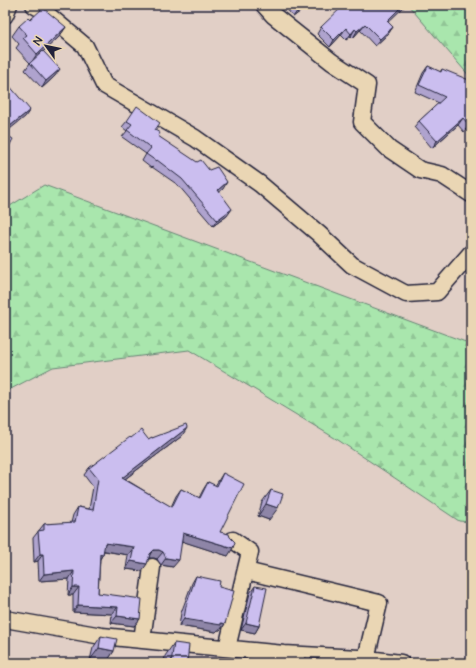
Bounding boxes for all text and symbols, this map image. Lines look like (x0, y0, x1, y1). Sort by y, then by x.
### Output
north arrow (26, 26, 66, 66)
text: N (30, 34, 46, 48)

